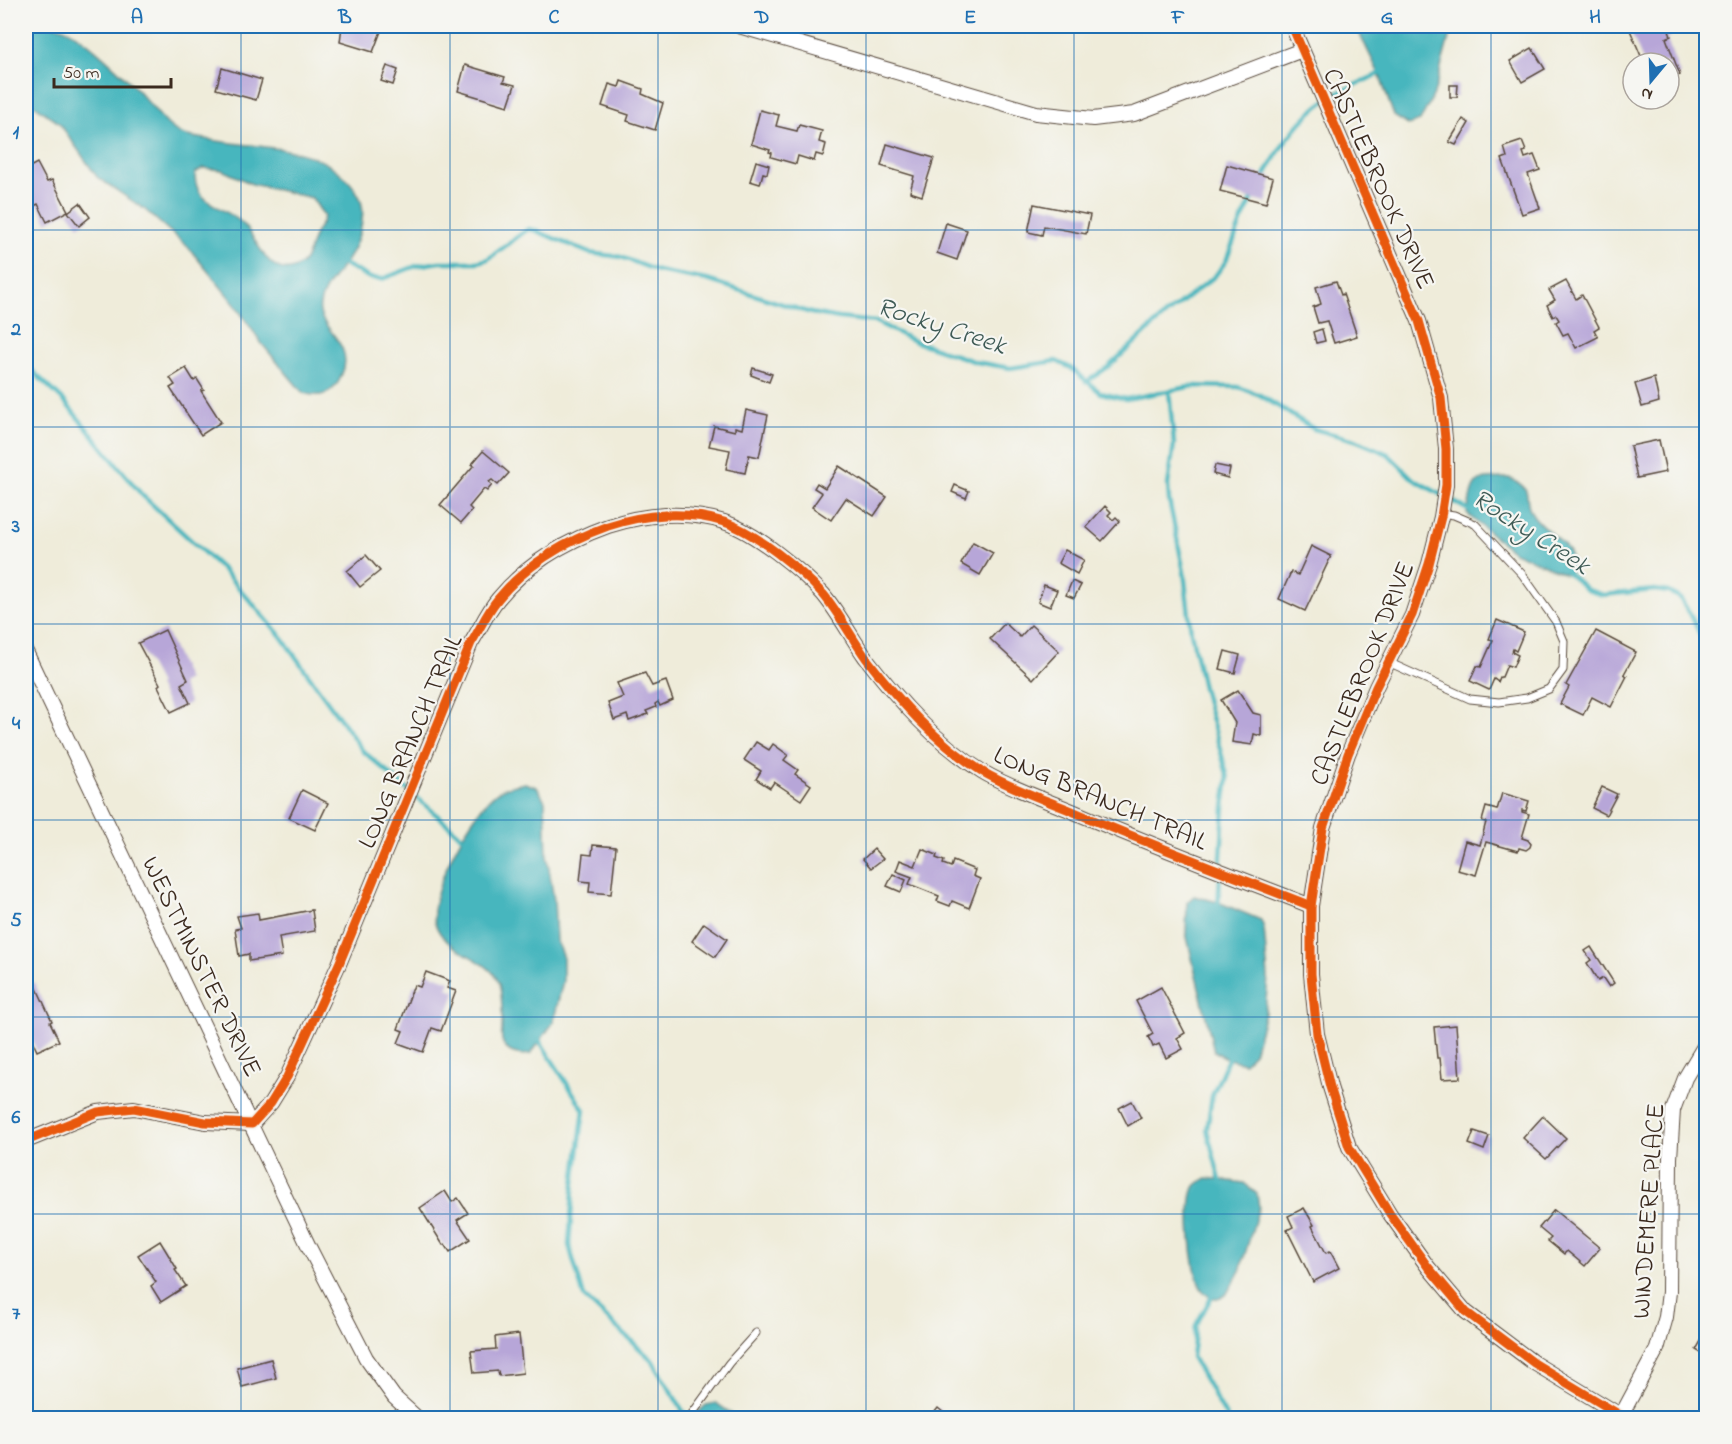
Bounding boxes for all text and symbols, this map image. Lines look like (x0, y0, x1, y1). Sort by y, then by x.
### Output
text: A (131, 4, 143, 33)
text: B (337, 4, 352, 33)
text: C (549, 4, 560, 33)
text: D (754, 4, 769, 33)
text: E (964, 4, 976, 33)
text: F (1171, 4, 1185, 33)
text: G (1381, 4, 1394, 33)
text: H (1589, 4, 1601, 33)
scale bar (54, 51, 171, 89)
north arrow (1621, 51, 1681, 111)
text: 50 m (63, 61, 100, 87)
street label: CASTLEBROOK DRIVE (1311, 62, 1443, 296)
text: N (1638, 80, 1656, 106)
text: 1 (13, 119, 20, 148)
water label: Rocky Creek (872, 288, 1012, 367)
text: 2 (10, 316, 21, 345)
water label: Rocky Creek (1464, 480, 1598, 587)
text: 3 (11, 513, 20, 542)
street label: CASTLEBROOK DRIVE (1301, 556, 1426, 792)
street label: LONG BRANCH TRAIL (349, 629, 474, 855)
text: 4 (12, 710, 21, 739)
street label: LONG BRANCH TRAIL (987, 737, 1213, 862)
street label: WESTMINSTER DRIVE (130, 851, 270, 1084)
text: 5 (10, 907, 22, 936)
street label: WINDEMERE PLACE (1624, 1102, 1676, 1320)
text: 6 (12, 1104, 21, 1133)
text: 7 (12, 1300, 21, 1329)

